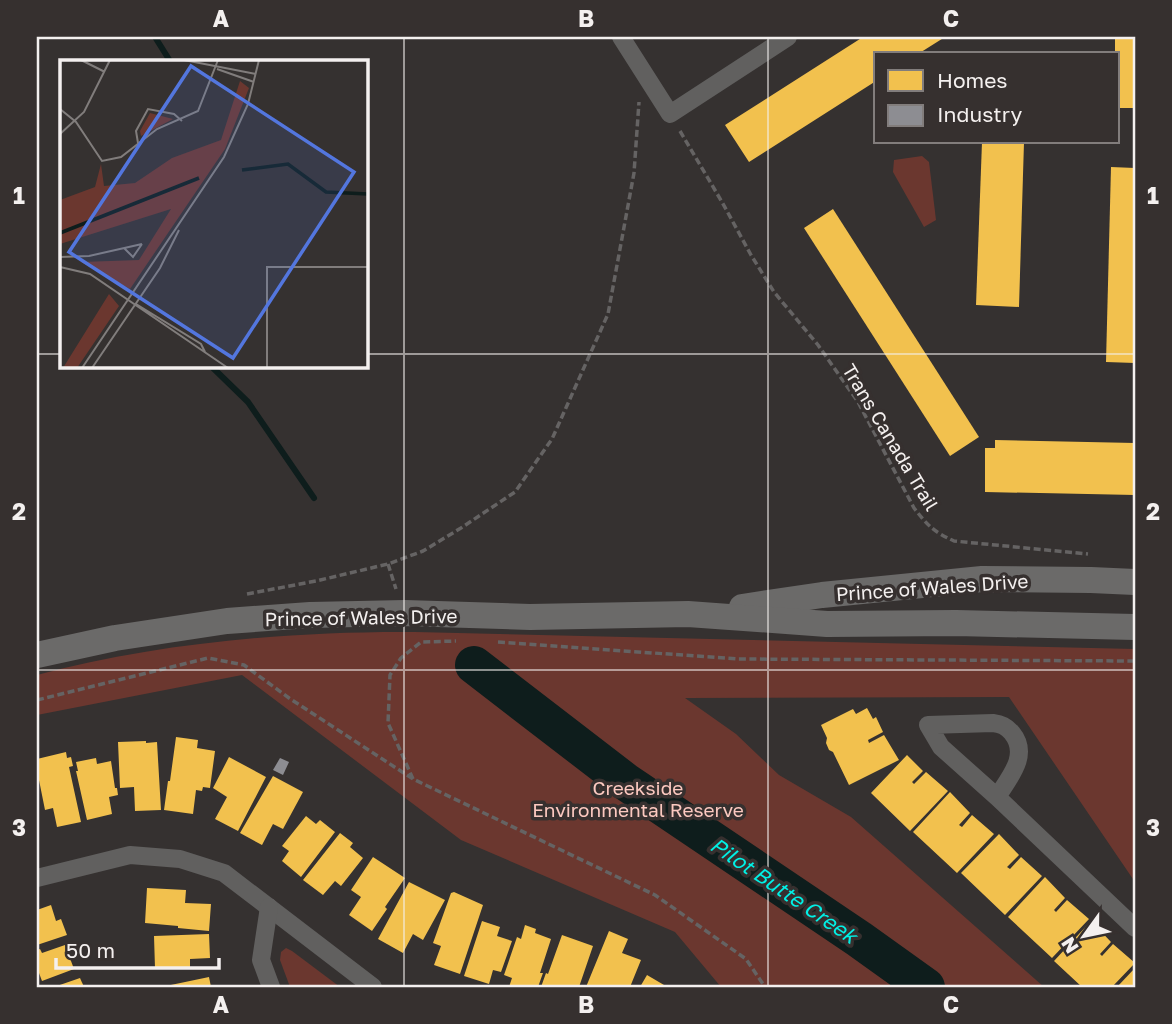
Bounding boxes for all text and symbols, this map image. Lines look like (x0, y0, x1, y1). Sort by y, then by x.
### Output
text: A (213, 4, 230, 32)
text: B (578, 4, 594, 32)
text: C (943, 4, 959, 32)
legend (874, 52, 1120, 144)
inset map (60, 60, 368, 368)
text: Homes (937, 67, 1007, 93)
text: Industry (937, 101, 1022, 127)
text: 1 (13, 181, 25, 209)
text: 1 (1147, 181, 1159, 209)
street label: Trans Canada Trail (838, 360, 944, 514)
text: 2 (12, 497, 26, 525)
text: 2 (1146, 497, 1160, 525)
street label: Prince of Wales Drive (835, 569, 1029, 605)
street label: Prince of Wales Drive (264, 604, 458, 630)
park label: Creekside Environmental Reserve (532, 776, 744, 821)
text: 3 (12, 813, 26, 841)
text: 3 (1146, 813, 1160, 841)
water label: Pilot Butte Creek (706, 831, 864, 950)
north arrow (1050, 902, 1120, 972)
scale bar (56, 926, 219, 970)
text: N (1056, 933, 1083, 958)
text: 50 m (66, 937, 115, 963)
text: A (213, 990, 230, 1018)
text: B (578, 990, 594, 1018)
text: C (943, 990, 959, 1018)

